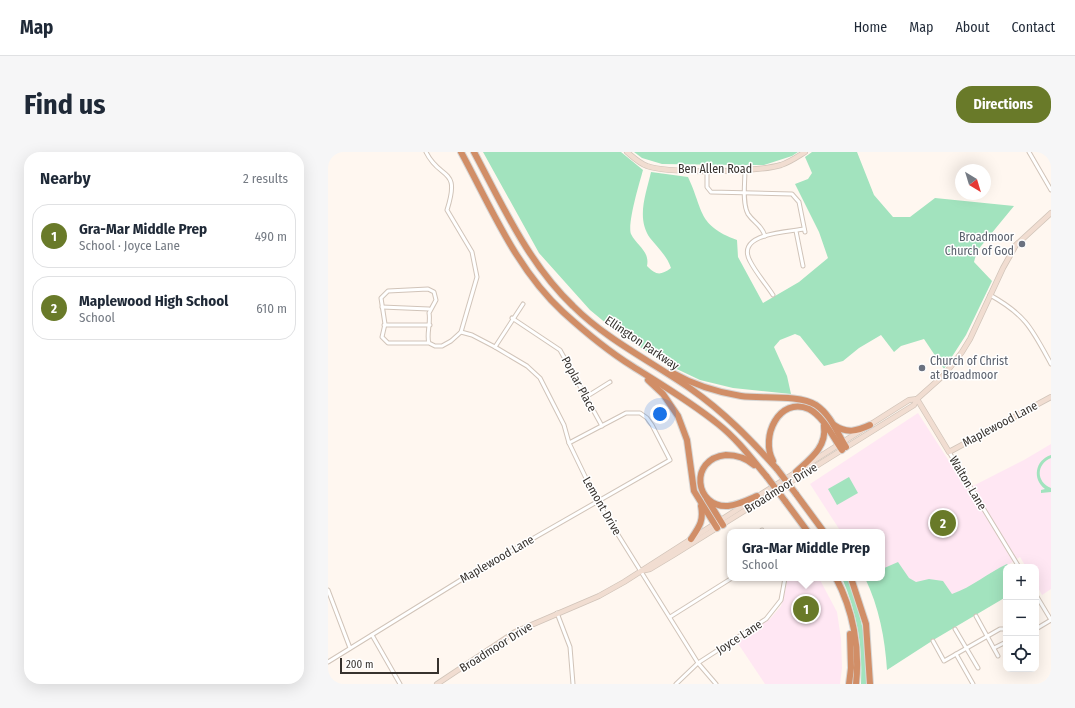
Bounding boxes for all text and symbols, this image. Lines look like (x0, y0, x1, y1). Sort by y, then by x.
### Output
text: Map (20, 16, 53, 39)
text: Home (854, 19, 887, 36)
text: Map (909, 19, 933, 36)
text: About (955, 19, 990, 36)
text: Contact (1012, 19, 1055, 36)
button: Directions (956, 86, 1051, 123)
text: Find us (24, 88, 106, 121)
street label: Ben Allen Road (678, 162, 752, 176)
north arrow (955, 164, 991, 200)
text: Nearby (40, 168, 91, 189)
text: 2 results (243, 171, 288, 186)
text: Gra-Mar Middle Prep (79, 220, 207, 238)
text: 1 (51, 229, 57, 244)
text: 490 m (255, 229, 287, 244)
place label: Broadmoor Church of God (945, 230, 1015, 258)
text: School · Joyce Lane (79, 238, 180, 253)
marker: Broadmoor Church of God (1017, 239, 1027, 249)
text: Maplewood High School (79, 292, 228, 310)
text: 2 (51, 301, 57, 316)
text: 610 m (256, 301, 287, 316)
text: School (79, 310, 115, 325)
street label: Ellington Parkway (602, 313, 682, 373)
street label: Poplar Place (559, 354, 599, 414)
place label: Church of Christ at Broadmoor (930, 354, 1008, 382)
marker: Church of Christ at Broadmoor (917, 363, 927, 373)
street label: Maplewood Lane (960, 398, 1040, 450)
your location (650, 404, 670, 424)
street label: Walton Lane (947, 454, 990, 512)
street label: Broadmoor Drive (742, 460, 820, 516)
street label: Lemont Drive (580, 474, 624, 538)
pin: 2 (930, 508, 956, 538)
popup (727, 529, 885, 581)
street label: Maplewood Lane (458, 532, 536, 586)
text: Gra-Mar Middle Prep (742, 539, 870, 557)
text: School (742, 557, 778, 572)
map controls (1003, 564, 1039, 672)
button: + (1003, 564, 1039, 600)
pin: 1 (793, 594, 819, 624)
button: − (1003, 600, 1039, 636)
street label: Joyce Lane (713, 617, 765, 657)
street label: Broadmoor Drive (457, 619, 535, 675)
button: locate (1003, 636, 1039, 672)
scale bar (340, 656, 439, 675)
text: 200 m (346, 658, 373, 671)

